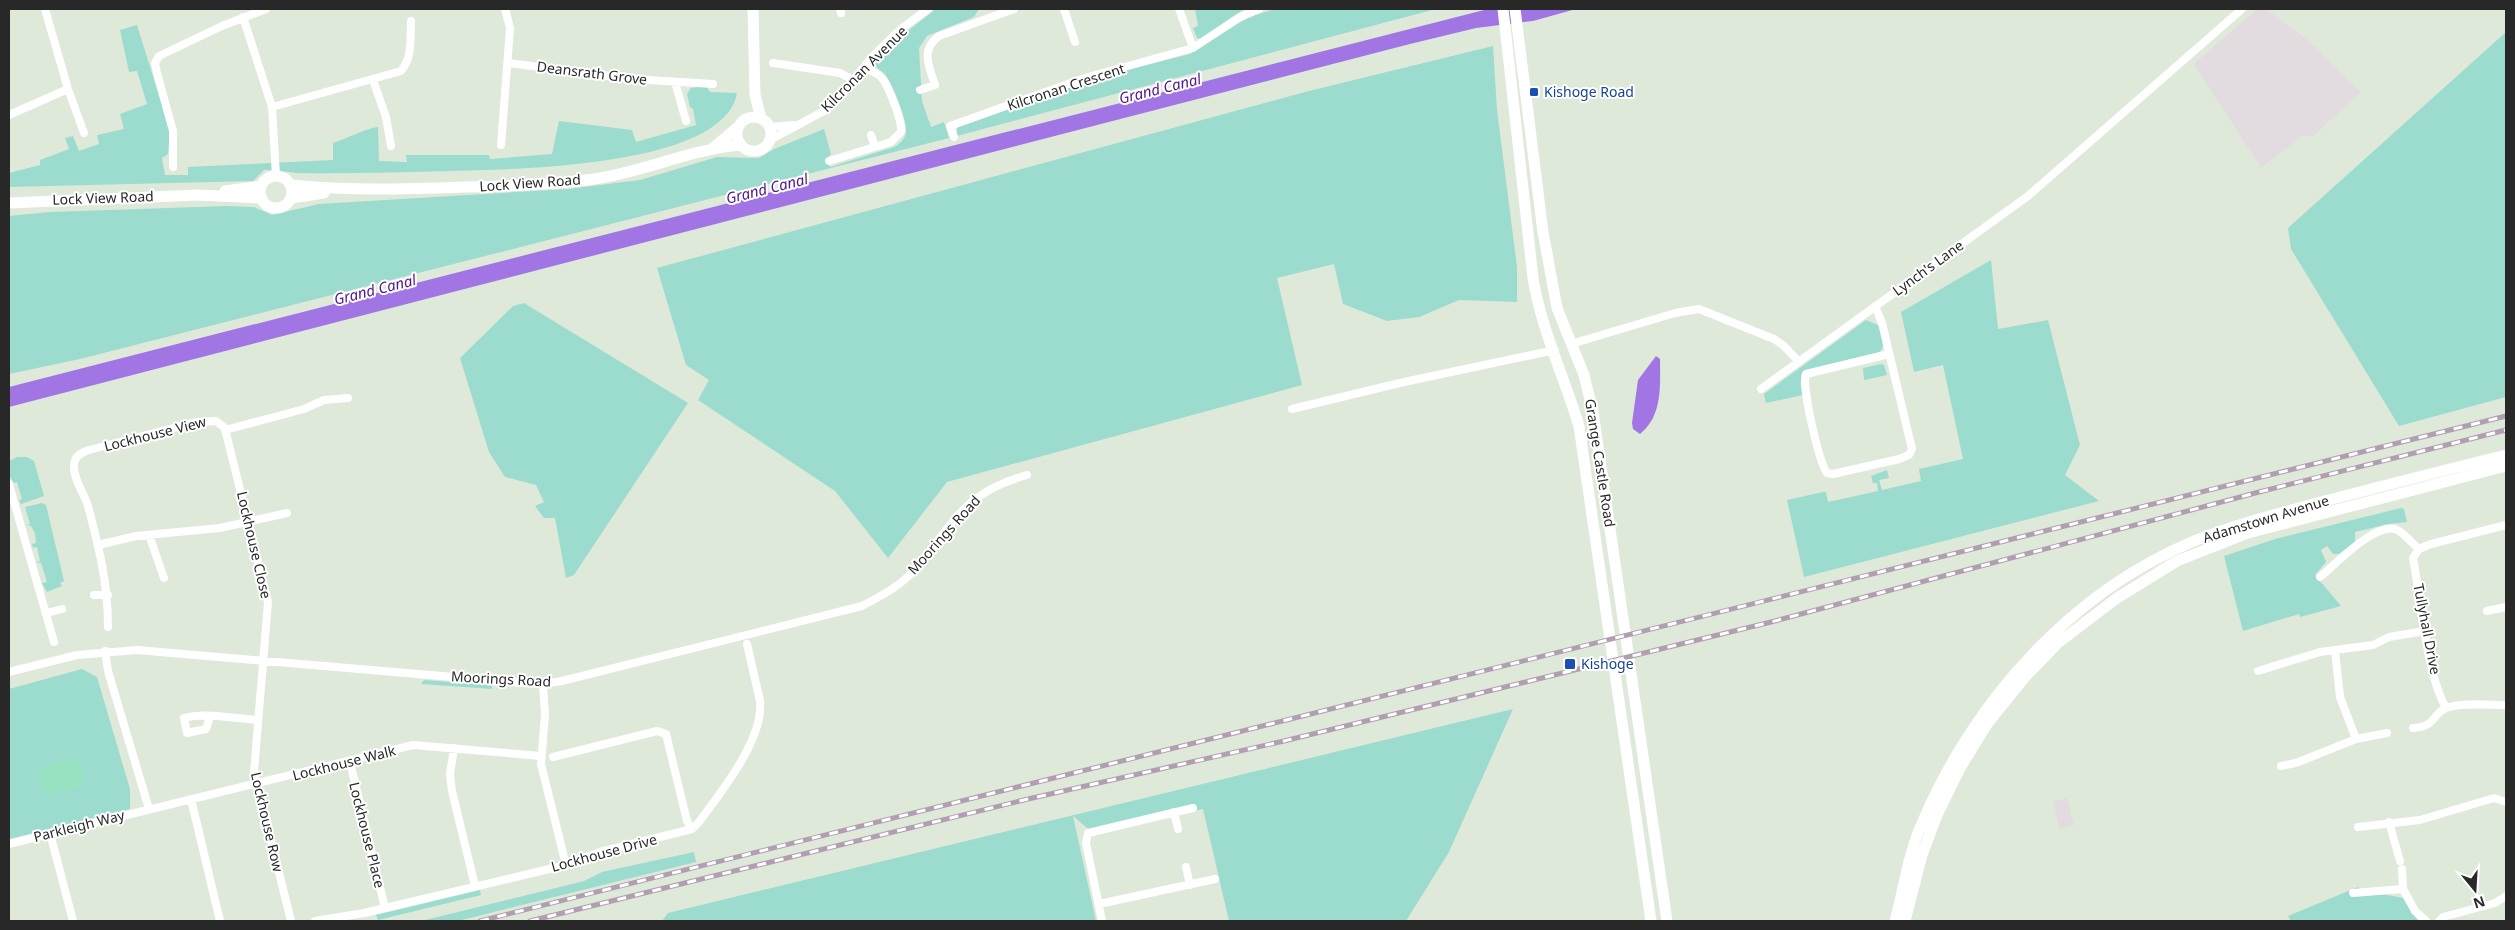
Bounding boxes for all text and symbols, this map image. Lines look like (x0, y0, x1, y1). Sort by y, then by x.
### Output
street label: Kilcronan Avenue (816, 21, 911, 116)
street label: Deansrath Grove (536, 56, 648, 89)
street label: Kilcronan Crescent (1005, 59, 1127, 115)
water label: Grand Canal (1117, 68, 1204, 108)
place label: Kishoge Road (1544, 82, 1634, 101)
marker: Kishoge Road (1528, 86, 1540, 98)
water label: Grand Canal (724, 168, 811, 208)
street label: Lock View Road (479, 169, 581, 196)
street label: Lock View Road (52, 186, 154, 209)
street label: Lynch's Lane (1888, 235, 1967, 300)
water label: Grand Canal (332, 269, 419, 309)
street label: Grange Castle Road (1581, 397, 1620, 528)
street label: Lockhouse View (102, 412, 208, 455)
street label: Lockhouse Close (233, 489, 276, 600)
street label: Adamstown Avenue (2200, 490, 2331, 547)
street label: Moorings Road (903, 491, 984, 578)
street label: Tullyhall Drive (2409, 582, 2446, 676)
place label: Kishoge (1581, 654, 1634, 673)
marker: Kishoge (1563, 657, 1577, 671)
street label: Moorings Road (450, 666, 552, 691)
street label: Lockhouse Walk (290, 740, 398, 785)
street label: Lockhouse Row (247, 770, 288, 874)
street label: Lockhouse Place (345, 780, 390, 890)
street label: Parkleigh Way (31, 805, 127, 846)
street label: Lockhouse Drive (549, 829, 659, 876)
north arrow (2450, 865, 2500, 915)
text: N (2471, 892, 2488, 914)

